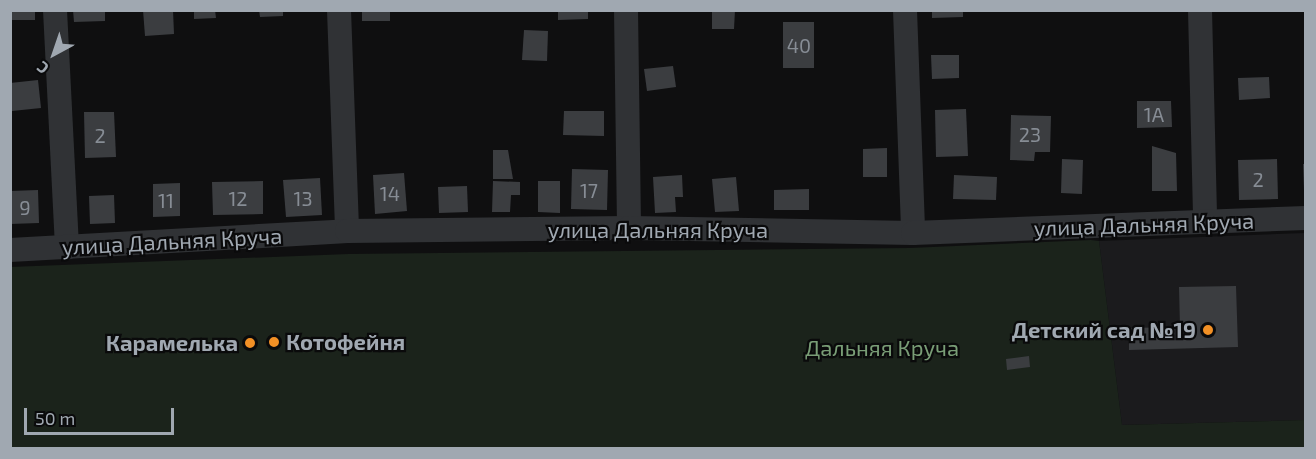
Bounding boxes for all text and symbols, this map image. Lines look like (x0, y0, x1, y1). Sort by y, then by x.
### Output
north arrow (24, 24, 84, 84)
house number: 40 (787, 33, 811, 57)
text: С (32, 58, 52, 78)
house number: 1А (1144, 102, 1164, 126)
house number: 23 (1019, 122, 1041, 146)
house number: 2 (94, 123, 106, 147)
house number: 2 (1252, 167, 1264, 191)
house number: 17 (580, 178, 598, 202)
house number: 14 (380, 181, 400, 205)
house number: 12 (228, 186, 248, 210)
house number: 13 (293, 186, 313, 210)
house number: 11 (158, 188, 174, 212)
house number: 9 (19, 195, 31, 219)
street label: улица Дальняя Круча (1033, 207, 1255, 241)
street label: улица Дальняя Круча (548, 217, 768, 243)
street label: улица Дальняя Круча (61, 222, 283, 260)
place label: Детский сад №19 (1012, 317, 1196, 343)
marker: Детский сад №19 (1201, 323, 1215, 337)
place label: Котофейня (286, 329, 405, 355)
place label: Карамелька (106, 330, 238, 356)
marker: Котофейня (267, 335, 281, 349)
park label: Дальняя Круча (805, 335, 959, 361)
marker: Карамелька (243, 336, 257, 350)
scale bar (27, 396, 177, 434)
text: 50 m (35, 407, 75, 429)

